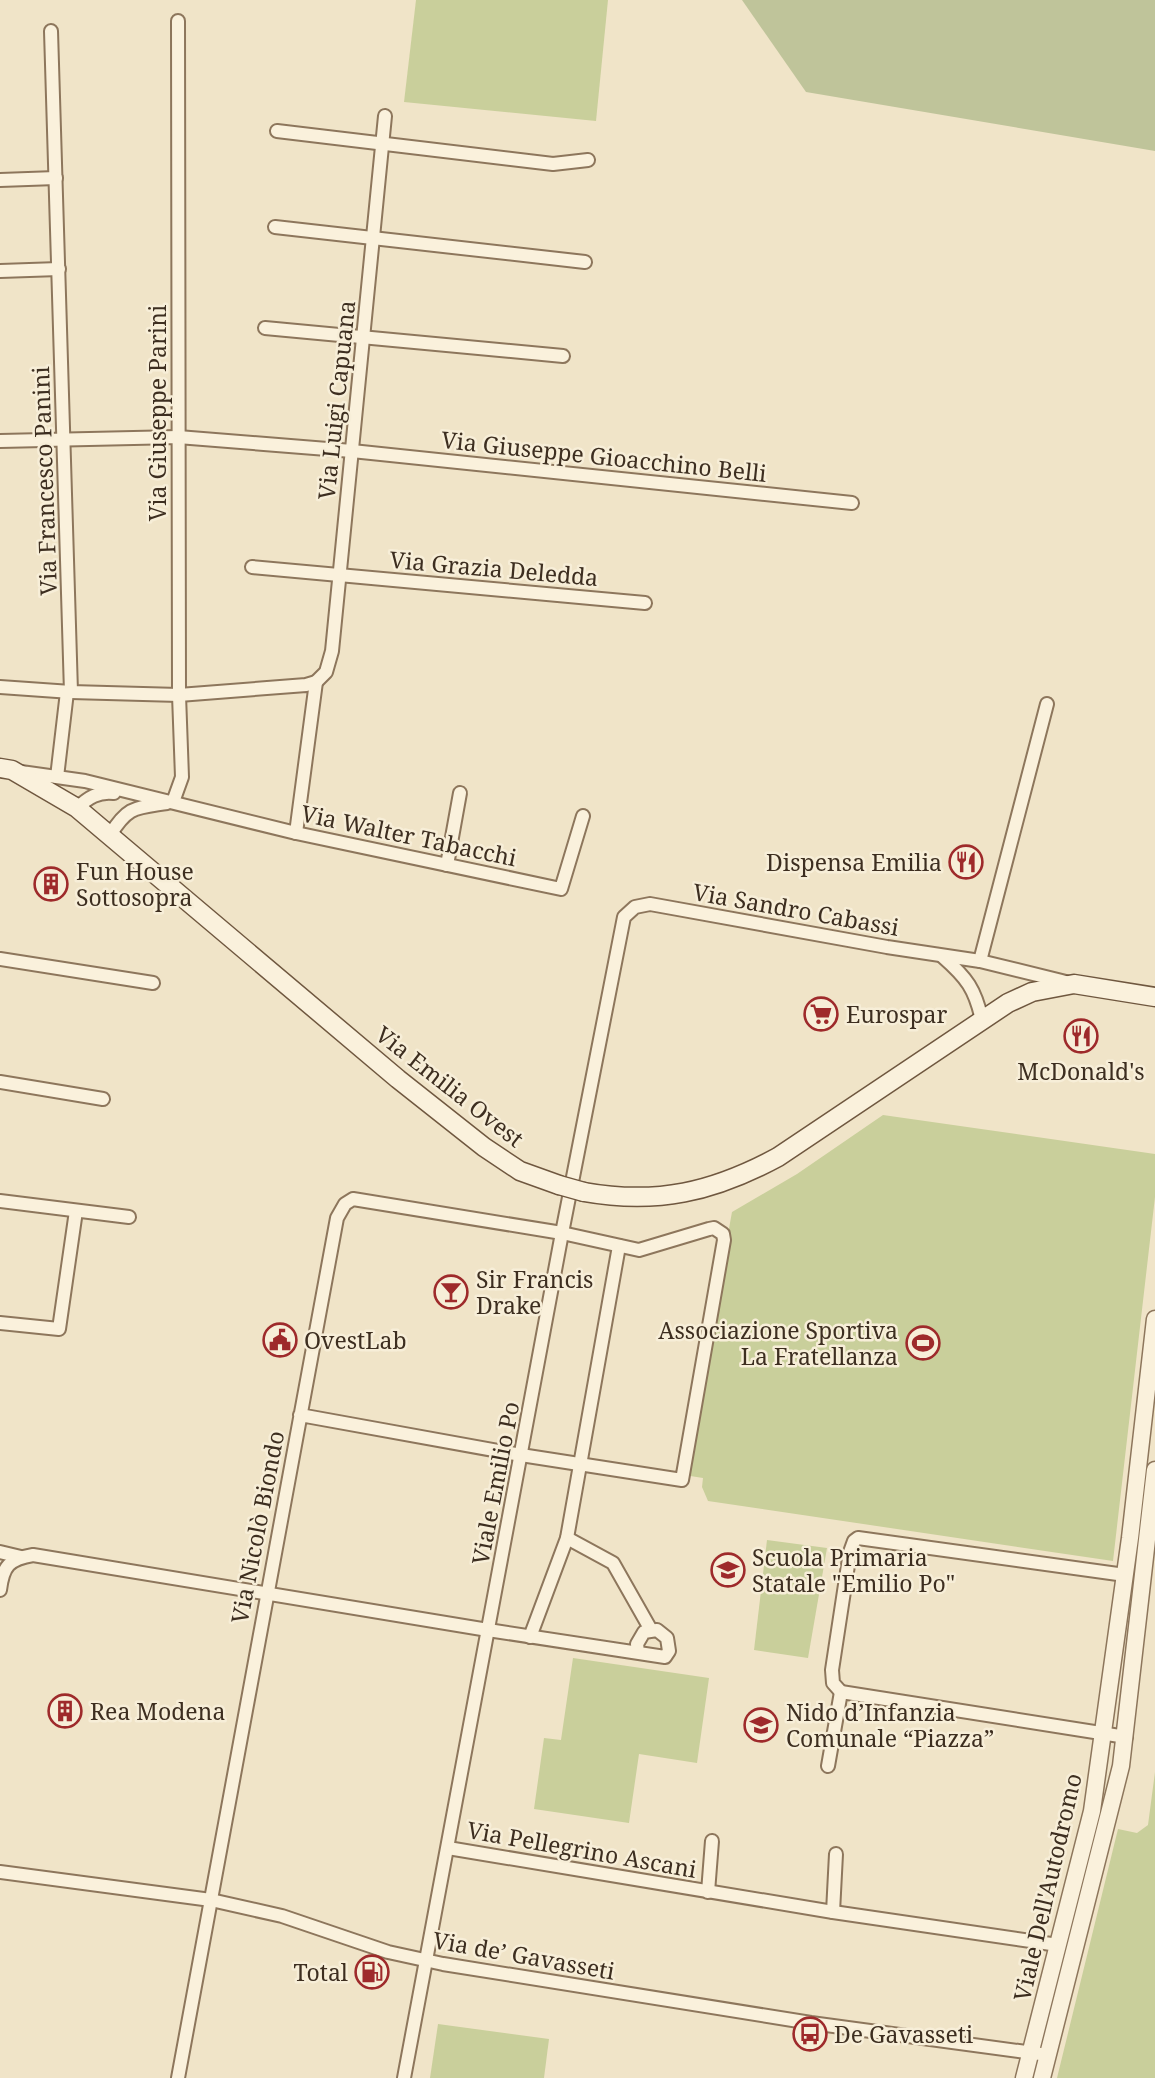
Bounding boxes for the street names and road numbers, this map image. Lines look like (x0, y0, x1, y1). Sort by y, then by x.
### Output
street label: Via Luigi Capuana (310, 299, 362, 501)
street label: Via Giuseppe Parini (141, 304, 173, 521)
street label: Via Francesco Panini (24, 365, 64, 596)
street label: Via Giuseppe Gioacchino Belli (440, 423, 769, 489)
street label: Via Grazia Deledda (388, 543, 600, 593)
street label: Via Walter Tabacchi (298, 797, 520, 874)
street label: Via Sandro Cabassi (691, 875, 902, 943)
street label: Via Emilia Ovest (369, 1018, 531, 1154)
street label: Viale Emilio Po (463, 1399, 527, 1567)
street label: Via Nicolò Biondo (223, 1428, 291, 1626)
street label: Viale Dell'Autodromo (1005, 1770, 1089, 2004)
street label: Via Pellegrino Ascani (465, 1813, 700, 1885)
street label: Via de’ Gavasseti (431, 1923, 618, 1987)

